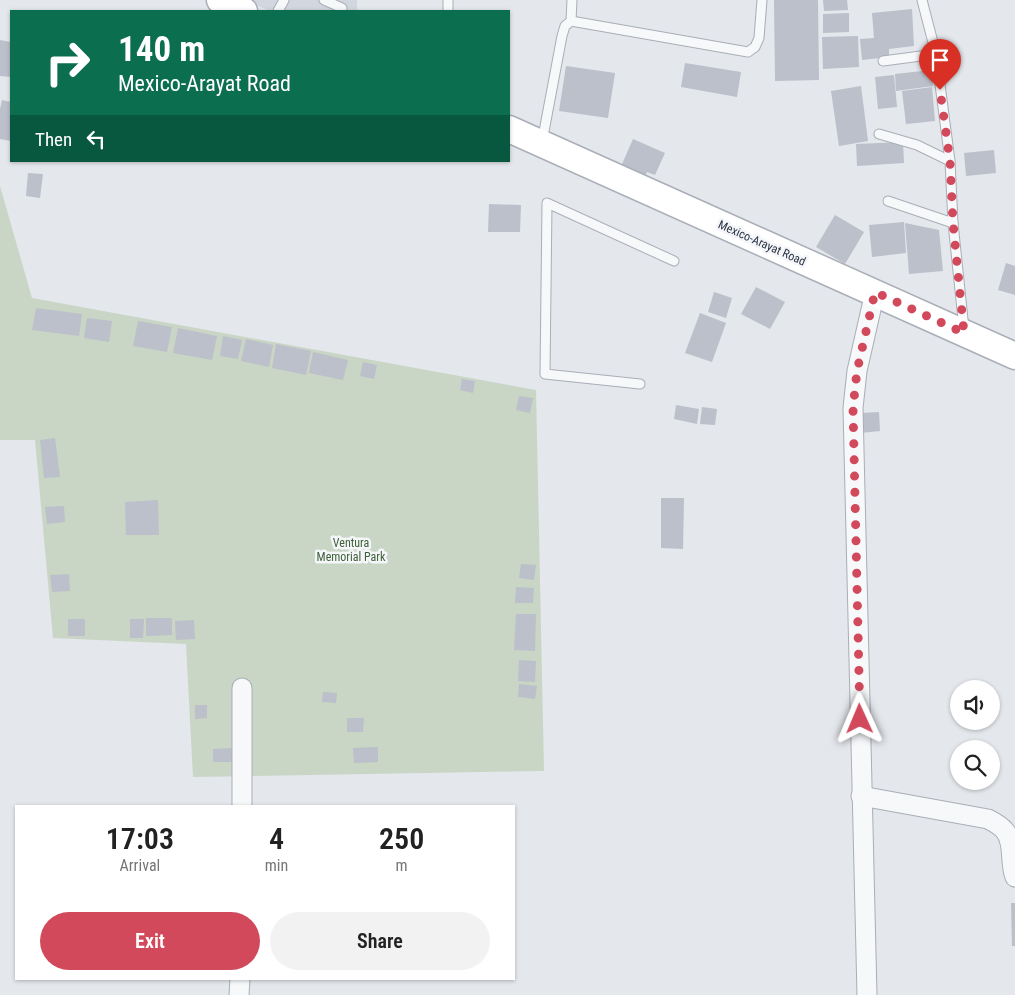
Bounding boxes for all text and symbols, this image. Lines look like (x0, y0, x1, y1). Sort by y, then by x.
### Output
text: 140 m (118, 29, 205, 70)
icon: right (35, 30, 100, 95)
pin (919, 39, 961, 90)
icon: arrive (926, 46, 954, 74)
text: Mexico-Arayat Road (118, 71, 291, 96)
icon: left (82, 125, 110, 153)
text: Then (35, 128, 72, 151)
street label: Mexico-Arayat Road (716, 217, 808, 269)
park label: Ventura Memorial Park (317, 536, 386, 564)
map controls (950, 680, 1000, 790)
button: sound (950, 680, 1000, 730)
position arrow (833, 692, 885, 744)
button: search (950, 740, 1000, 790)
text: 17:03 (106, 821, 174, 856)
text: 4 (269, 821, 284, 856)
text: 250 (379, 821, 424, 856)
text: Arrival (120, 856, 160, 875)
text: min (265, 856, 288, 875)
text: m (396, 856, 408, 875)
button: Exit (40, 912, 260, 970)
button: Share (270, 912, 490, 970)

